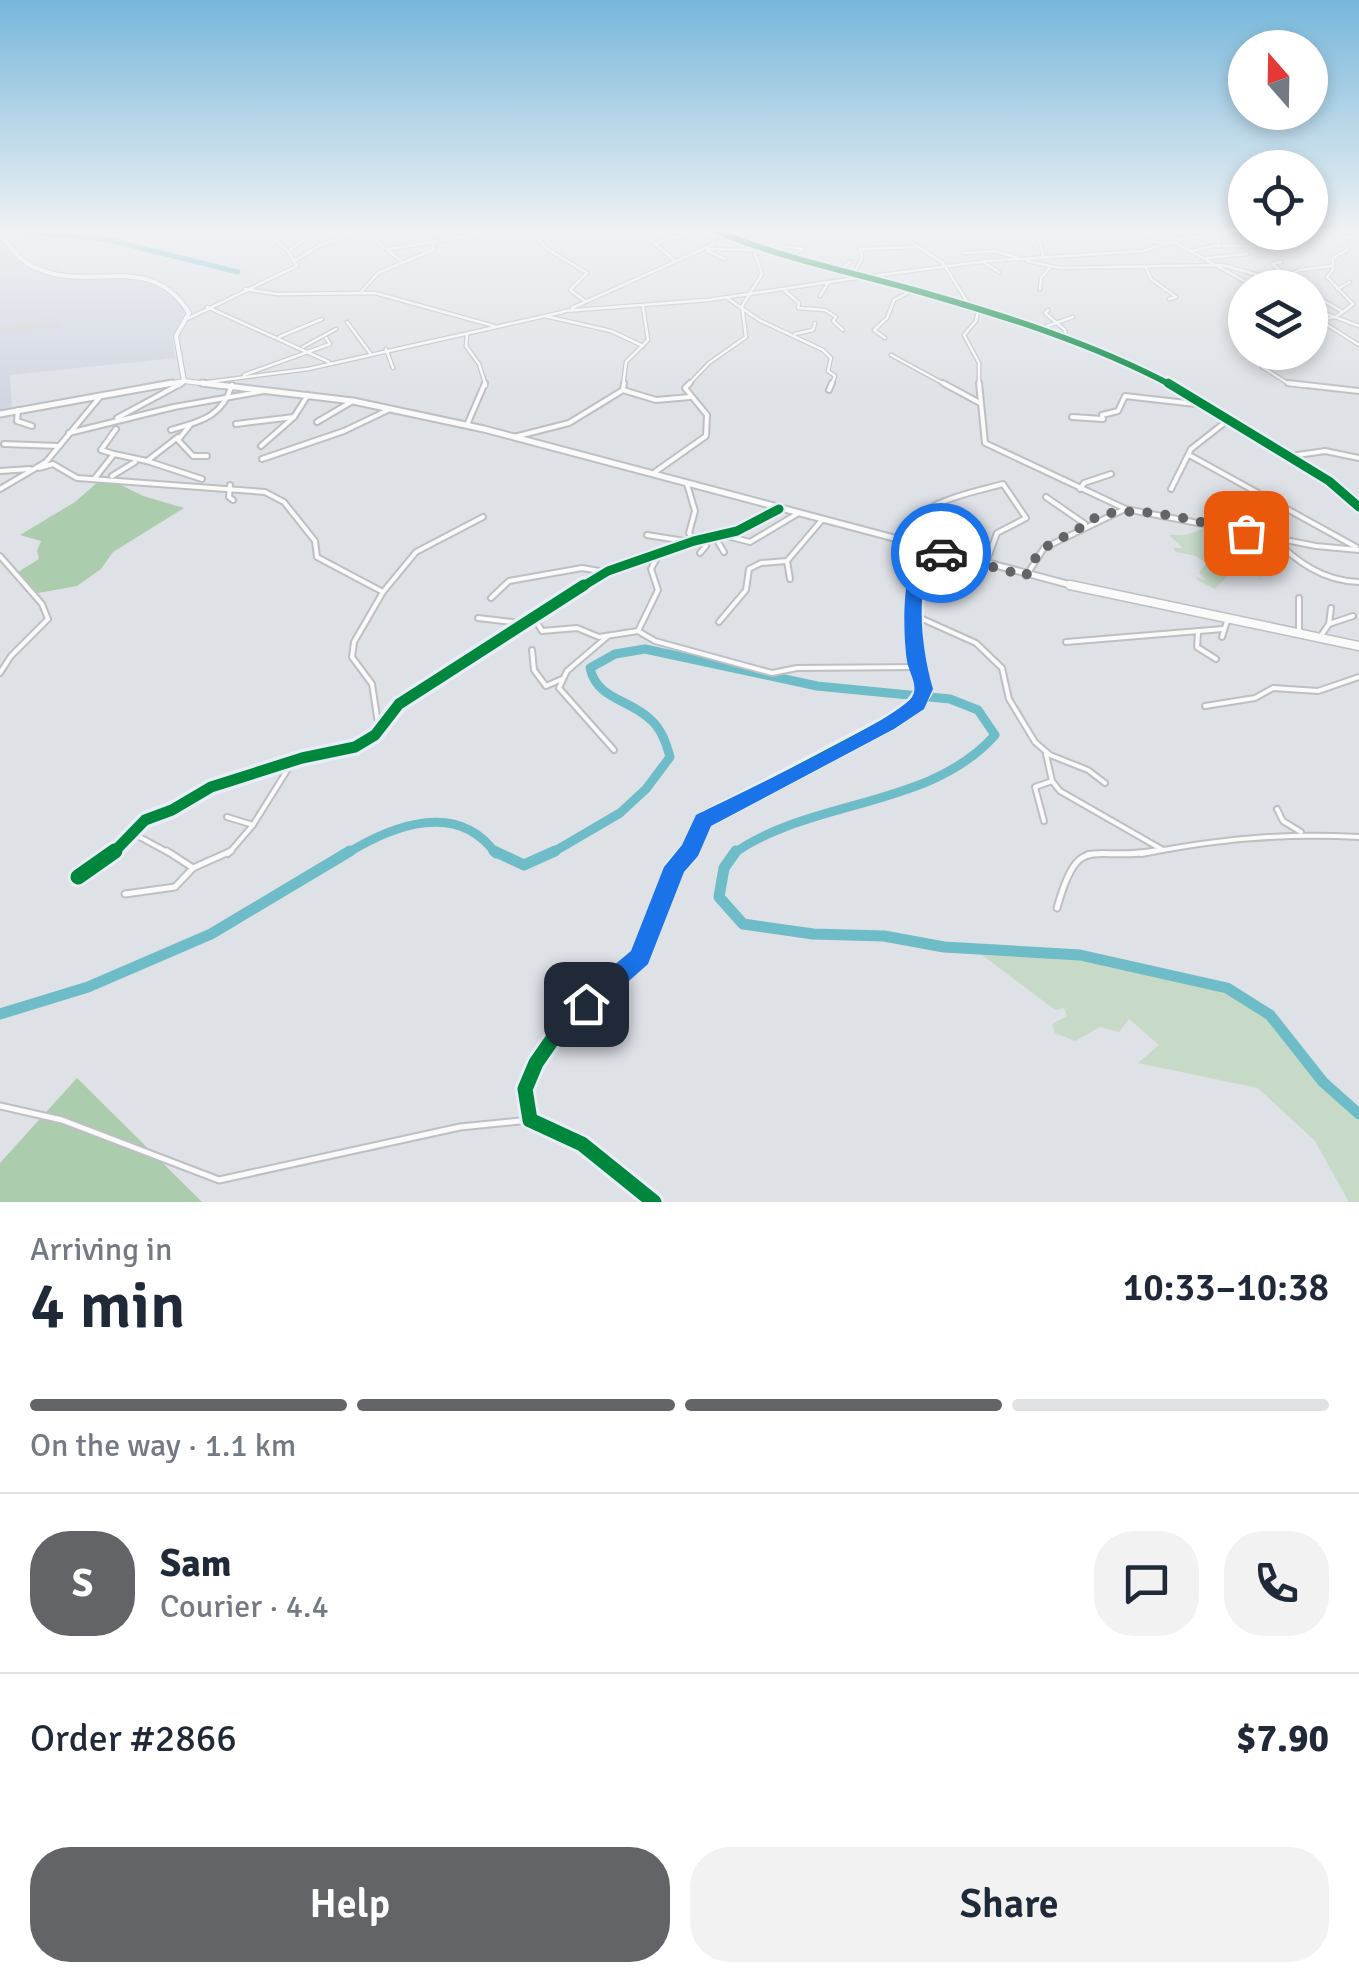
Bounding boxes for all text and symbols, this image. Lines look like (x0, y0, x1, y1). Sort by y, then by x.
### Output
north arrow (1228, 30, 1328, 130)
map controls (1228, 30, 1328, 370)
button: locate (1228, 150, 1328, 250)
button: layers (1228, 270, 1328, 370)
pin (1204, 491, 1289, 576)
courier (891, 503, 991, 603)
icon: bag (1219, 506, 1274, 561)
icon: car (914, 526, 969, 581)
pin (544, 962, 629, 1047)
icon: home (559, 977, 614, 1032)
text: Arriving in (30, 1230, 172, 1269)
text: 10:33–10:38 (1123, 1264, 1329, 1311)
text: 4 min (30, 1266, 186, 1346)
text: On the way · 1.1 km (30, 1426, 296, 1465)
button: chat (1094, 1531, 1199, 1636)
button: phone (1224, 1531, 1329, 1636)
text: Sam (160, 1540, 231, 1587)
text: S (72, 1560, 93, 1607)
text: Courier · 4.4 (160, 1587, 329, 1626)
text: Order #2866 (30, 1715, 237, 1762)
text: $7.90 (1236, 1715, 1329, 1762)
button: Help (30, 1847, 670, 1962)
button: Share (690, 1847, 1329, 1962)

